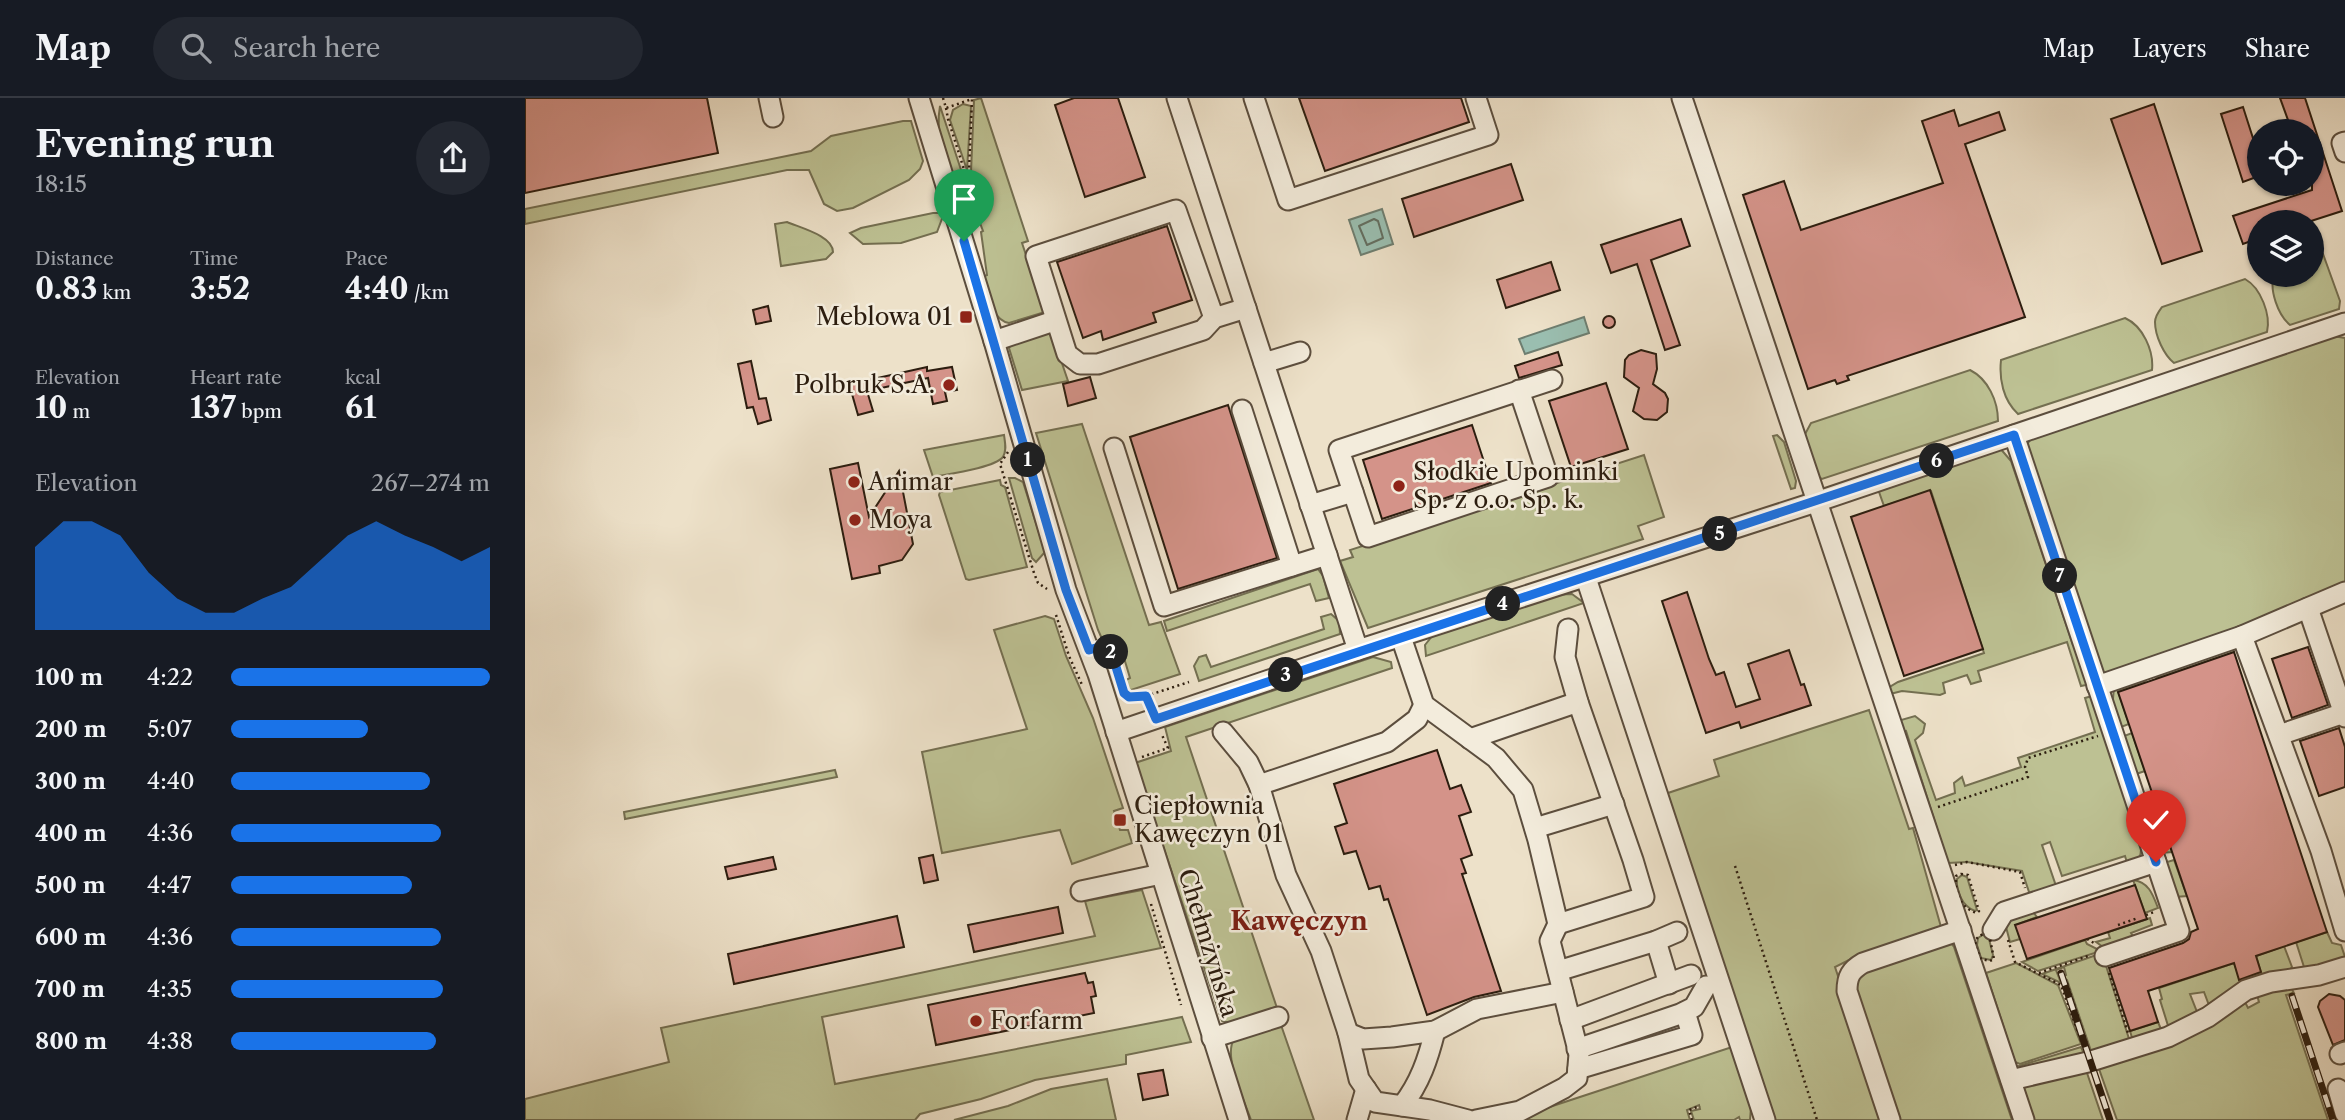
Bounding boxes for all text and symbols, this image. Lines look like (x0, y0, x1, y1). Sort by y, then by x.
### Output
search box (153, 17, 643, 80)
text: Map (35, 28, 111, 69)
icon: search (177, 29, 215, 67)
text: Search here (233, 32, 380, 64)
text: Map (2043, 34, 2094, 63)
text: Layers (2132, 34, 2207, 63)
text: Share (2245, 34, 2310, 63)
map controls (2247, 119, 2324, 287)
button: locate (2247, 119, 2324, 196)
text: Evening run (35, 120, 275, 167)
button: share (416, 121, 490, 195)
pin (934, 169, 994, 241)
text: 18:15 (35, 170, 87, 198)
icon: arrive (945, 180, 983, 218)
button: layers (2247, 210, 2324, 287)
text: Distance (35, 247, 114, 270)
text: Time (190, 247, 238, 270)
text: Pace (345, 247, 388, 270)
text: 0.83 (35, 270, 97, 307)
text: 3:52 (190, 270, 250, 307)
text: 4:40 (345, 270, 409, 307)
text: km (97, 281, 131, 304)
text: /km (409, 281, 449, 304)
place label: Meblowa 01 (816, 302, 952, 331)
marker: Meblowa 01 (958, 309, 974, 325)
text: Elevation (35, 366, 120, 389)
text: Heart rate (190, 366, 282, 389)
text: kcal (345, 366, 381, 389)
place label: Polbruk S.A. (794, 370, 935, 399)
marker: Polbruk S.A. (941, 377, 957, 393)
text: 10 (35, 389, 67, 426)
text: 137 (190, 389, 236, 426)
text: 61 (345, 389, 376, 426)
text: m (67, 400, 90, 423)
text: bpm (236, 400, 282, 423)
pin: 1 (1011, 442, 1045, 478)
pin: 6 (1919, 444, 1955, 478)
text: 1 (1023, 448, 1032, 471)
text: 6 (1931, 449, 1942, 472)
place label: Słodkie Upominki Sp. z o.o. Sp. k. (1413, 457, 1618, 514)
place label: Animar (867, 467, 953, 496)
text: Elevation (35, 469, 138, 497)
text: 267–274 m (371, 469, 490, 497)
marker: Animar (846, 474, 862, 490)
marker: Słodkie Upominki Sp. z o.o. Sp. k. (1391, 478, 1407, 494)
place label: Moya (869, 505, 932, 534)
marker: Moya (847, 512, 863, 528)
pin: 5 (1703, 516, 1737, 551)
text: 5 (1714, 522, 1725, 545)
pin: 7 (2043, 559, 2077, 594)
text: 7 (2055, 564, 2064, 587)
pin: 4 (1485, 587, 1521, 622)
text: 4 (1497, 592, 1508, 615)
pin: 2 (1093, 634, 1129, 670)
text: 2 (1105, 640, 1116, 663)
pin: 3 (1269, 658, 1303, 692)
text: 100 m (35, 663, 103, 691)
text: 4:22 (147, 663, 193, 691)
text: 3 (1280, 663, 1291, 686)
text: 200 m (35, 715, 107, 743)
text: 5:07 (147, 715, 192, 743)
text: 300 m (35, 767, 106, 795)
text: 4:40 (147, 767, 195, 795)
pin (2126, 790, 2186, 862)
place label: Ciepłownia Kawęczyn 01 (1134, 791, 1282, 848)
icon: check (2137, 801, 2175, 839)
marker: Ciepłownia Kawęczyn 01 (1112, 812, 1128, 828)
text: 400 m (35, 819, 107, 847)
text: 4:36 (147, 819, 193, 847)
street label: Chełmżyńska (1172, 865, 1245, 1021)
text: 500 m (35, 871, 106, 899)
text: 4:47 (147, 871, 191, 899)
district label: Kawęczyn (1230, 905, 1368, 937)
text: 600 m (35, 923, 107, 951)
text: 4:36 (147, 923, 193, 951)
text: 700 m (35, 975, 105, 1003)
text: 4:35 (147, 975, 192, 1003)
place label: Forfarm (990, 1006, 1083, 1035)
marker: Forfarm (968, 1013, 984, 1029)
text: 800 m (35, 1027, 107, 1055)
text: 4:38 (147, 1027, 193, 1055)

